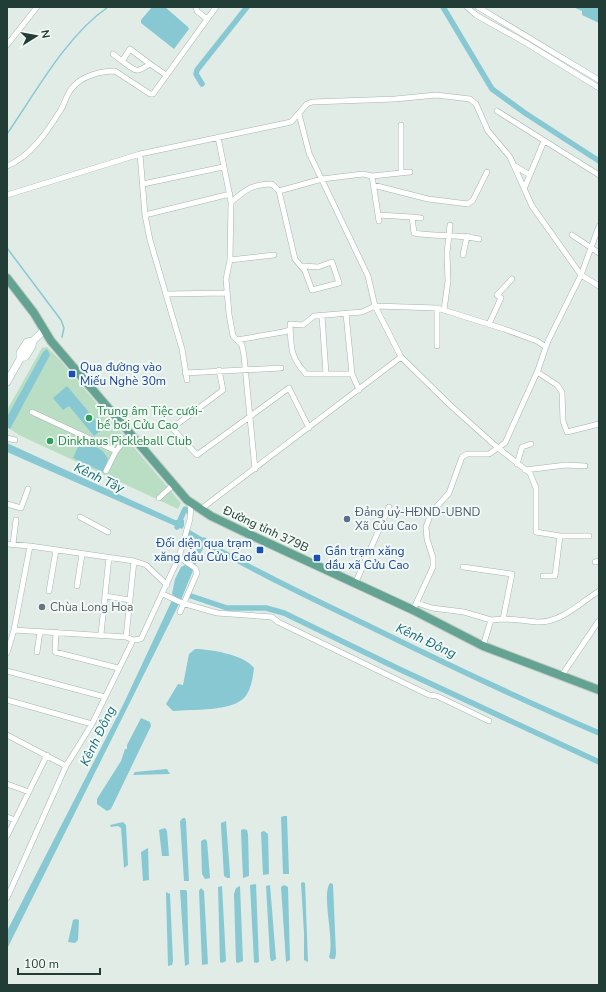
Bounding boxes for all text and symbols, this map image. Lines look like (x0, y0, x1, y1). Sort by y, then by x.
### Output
north arrow (16, 16, 56, 56)
text: N (37, 29, 53, 40)
place label: Qua đường vào Miếu Nghè 30m (80, 359, 166, 389)
marker: Qua đường vào Miếu Nghè 30m (67, 369, 77, 379)
place label: Trung âm Tiệc cưới- bể bơi Cửu Cao (97, 403, 203, 433)
marker: Trung âm Tiệc cưới- bể bơi Cửu Cao (84, 413, 94, 423)
place label: Dinkhaus Pickleball Club (58, 433, 192, 449)
marker: Dinkhaus Pickleball Club (45, 436, 55, 446)
water label: Kênh Tây (71, 459, 128, 498)
street label: Đường tỉnh 379B (220, 502, 311, 556)
place label: Đảng uỷ-HĐND-UBND Xã Củu Cao (354, 504, 481, 534)
marker: Đảng uỷ-HĐND-UBND Xã Củu Cao (342, 514, 352, 524)
place label: Đối diện qua trạm xăng dầu Cửu Cao (154, 535, 252, 565)
place label: Gần trạm xăng dầu xã Cửu Cao (325, 543, 410, 573)
marker: Đối diện qua trạm xăng dầu Cửu Cao (255, 545, 265, 555)
marker: Gần trạm xăng dầu xã Cửu Cao (312, 553, 322, 563)
place label: Chùa Long Hoa (50, 599, 133, 615)
marker: Chùa Long Hoa (37, 602, 47, 612)
water label: Kênh Đông (393, 619, 460, 663)
water label: Kênh Đông (76, 703, 120, 769)
scale bar (18, 950, 100, 976)
text: 100 m (24, 956, 59, 972)

